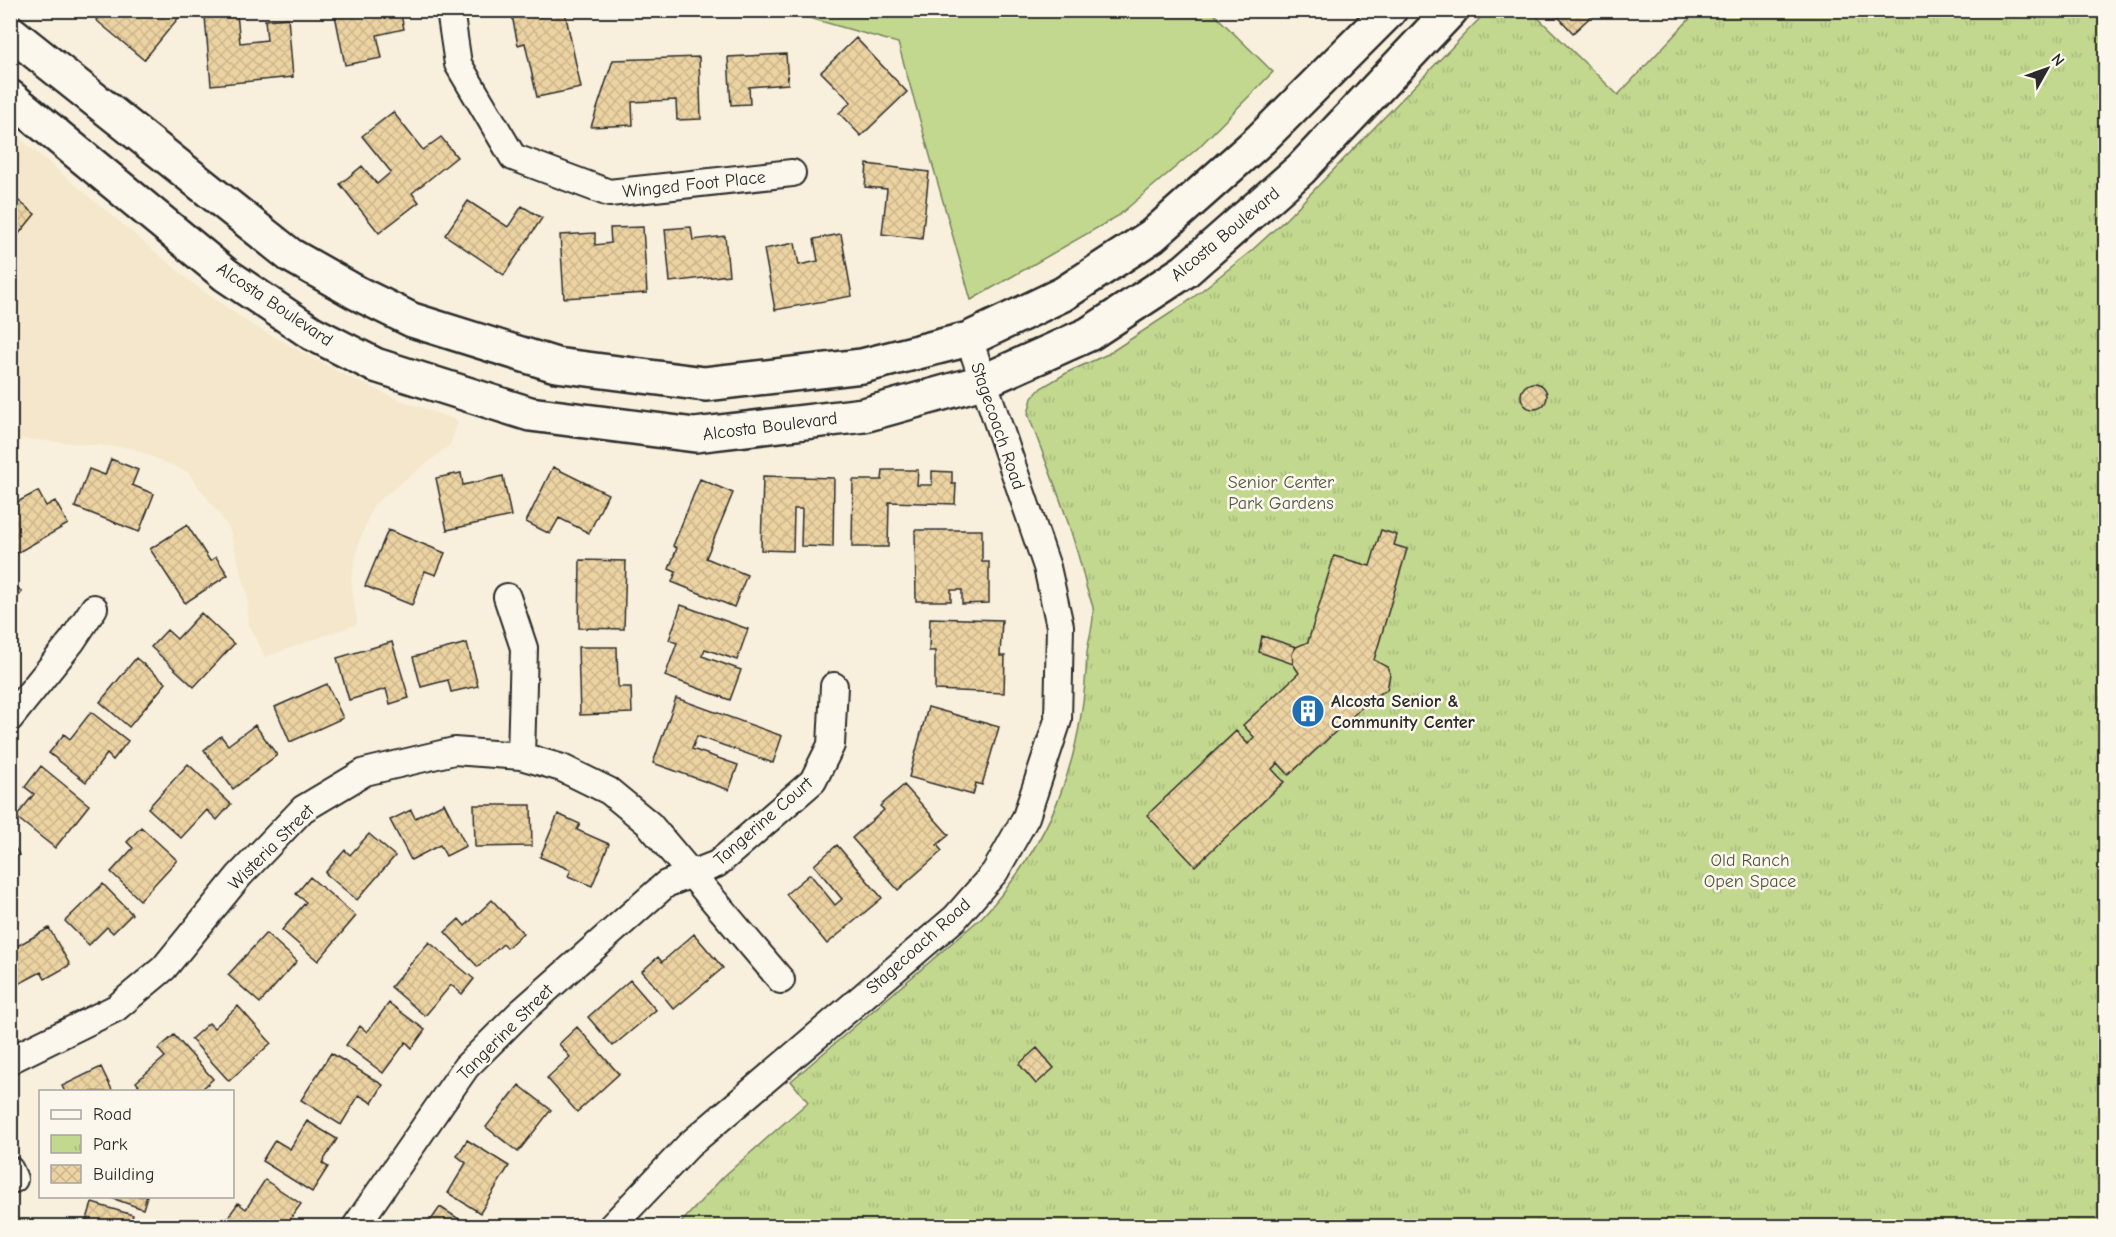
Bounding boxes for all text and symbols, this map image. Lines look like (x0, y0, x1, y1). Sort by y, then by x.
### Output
north arrow (2017, 39, 2077, 99)
text: N (2047, 50, 2068, 70)
street label: Winged Foot Place (621, 167, 767, 202)
street label: Alcosta Boulevard (1167, 183, 1284, 286)
street label: Alcosta Boulevard (213, 258, 337, 351)
street label: Stagecoach Road (966, 360, 1029, 493)
street label: Alcosta Boulevard (702, 408, 839, 445)
park label: Senior Center Park Gardens (1228, 472, 1335, 514)
place label: Alcosta Senior & Community Center (1331, 691, 1476, 733)
building icon: Alcosta Senior & Community Center (1290, 693, 1326, 729)
street label: Tangerine Court (710, 772, 818, 870)
street label: Wisteria Street (224, 800, 319, 895)
park label: Old Ranch Open Space (1704, 850, 1796, 892)
street label: Stagecoach Road (862, 894, 975, 999)
street label: Tangerine Street (453, 979, 558, 1085)
legend (39, 1090, 234, 1198)
text: Road (93, 1104, 132, 1125)
text: Park (93, 1134, 128, 1155)
text: Building (93, 1164, 155, 1185)

